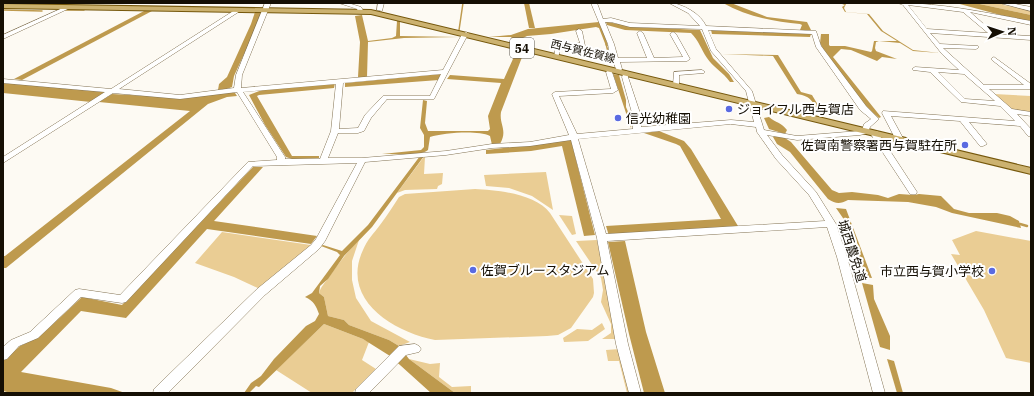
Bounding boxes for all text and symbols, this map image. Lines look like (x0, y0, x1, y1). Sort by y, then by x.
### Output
north arrow (982, 12, 1022, 52)
text: N (1005, 27, 1019, 36)
street label: 西与賀佐賀線 (549, 36, 617, 66)
road number: 54 (510, 38, 534, 58)
place label: ジョイフル西与賀店 (737, 101, 854, 118)
marker: ジョイフル西与賀店 (724, 104, 734, 114)
place label: 信光幼稚園 (626, 110, 691, 127)
marker: 信光幼稚園 (613, 113, 623, 123)
place label: 佐賀南警察署西与賀駐在所 (801, 137, 957, 154)
marker: 佐賀南警察署西与賀駐在所 (960, 140, 970, 150)
street label: 城西農免道 (834, 217, 870, 285)
place label: 佐賀ブルースタジアム (481, 262, 609, 279)
place label: 市立西与賀小学校 (880, 263, 984, 280)
marker: 佐賀ブルースタジアム (468, 265, 478, 275)
marker: 市立西与賀小学校 (987, 266, 997, 276)

